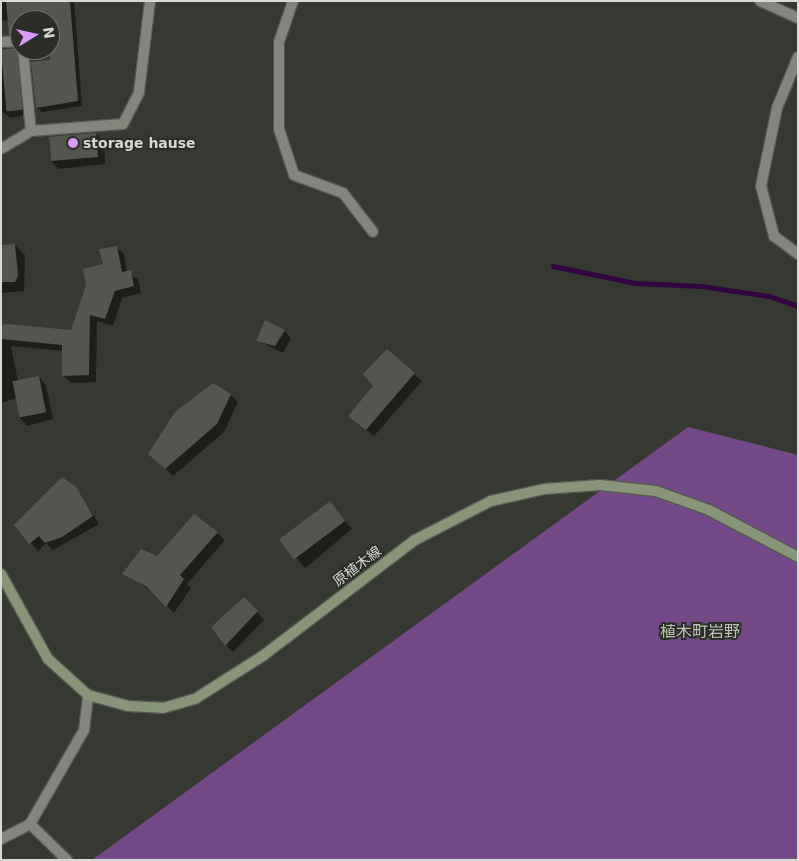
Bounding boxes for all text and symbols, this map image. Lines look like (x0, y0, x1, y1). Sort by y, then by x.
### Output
north arrow (10, 10, 60, 60)
text: N (40, 26, 58, 40)
place label: storage hause (83, 135, 196, 151)
marker: storage hause (67, 137, 79, 149)
street label: 原植木線 (330, 542, 384, 590)
district label: 植木町岩野 (660, 622, 740, 642)

